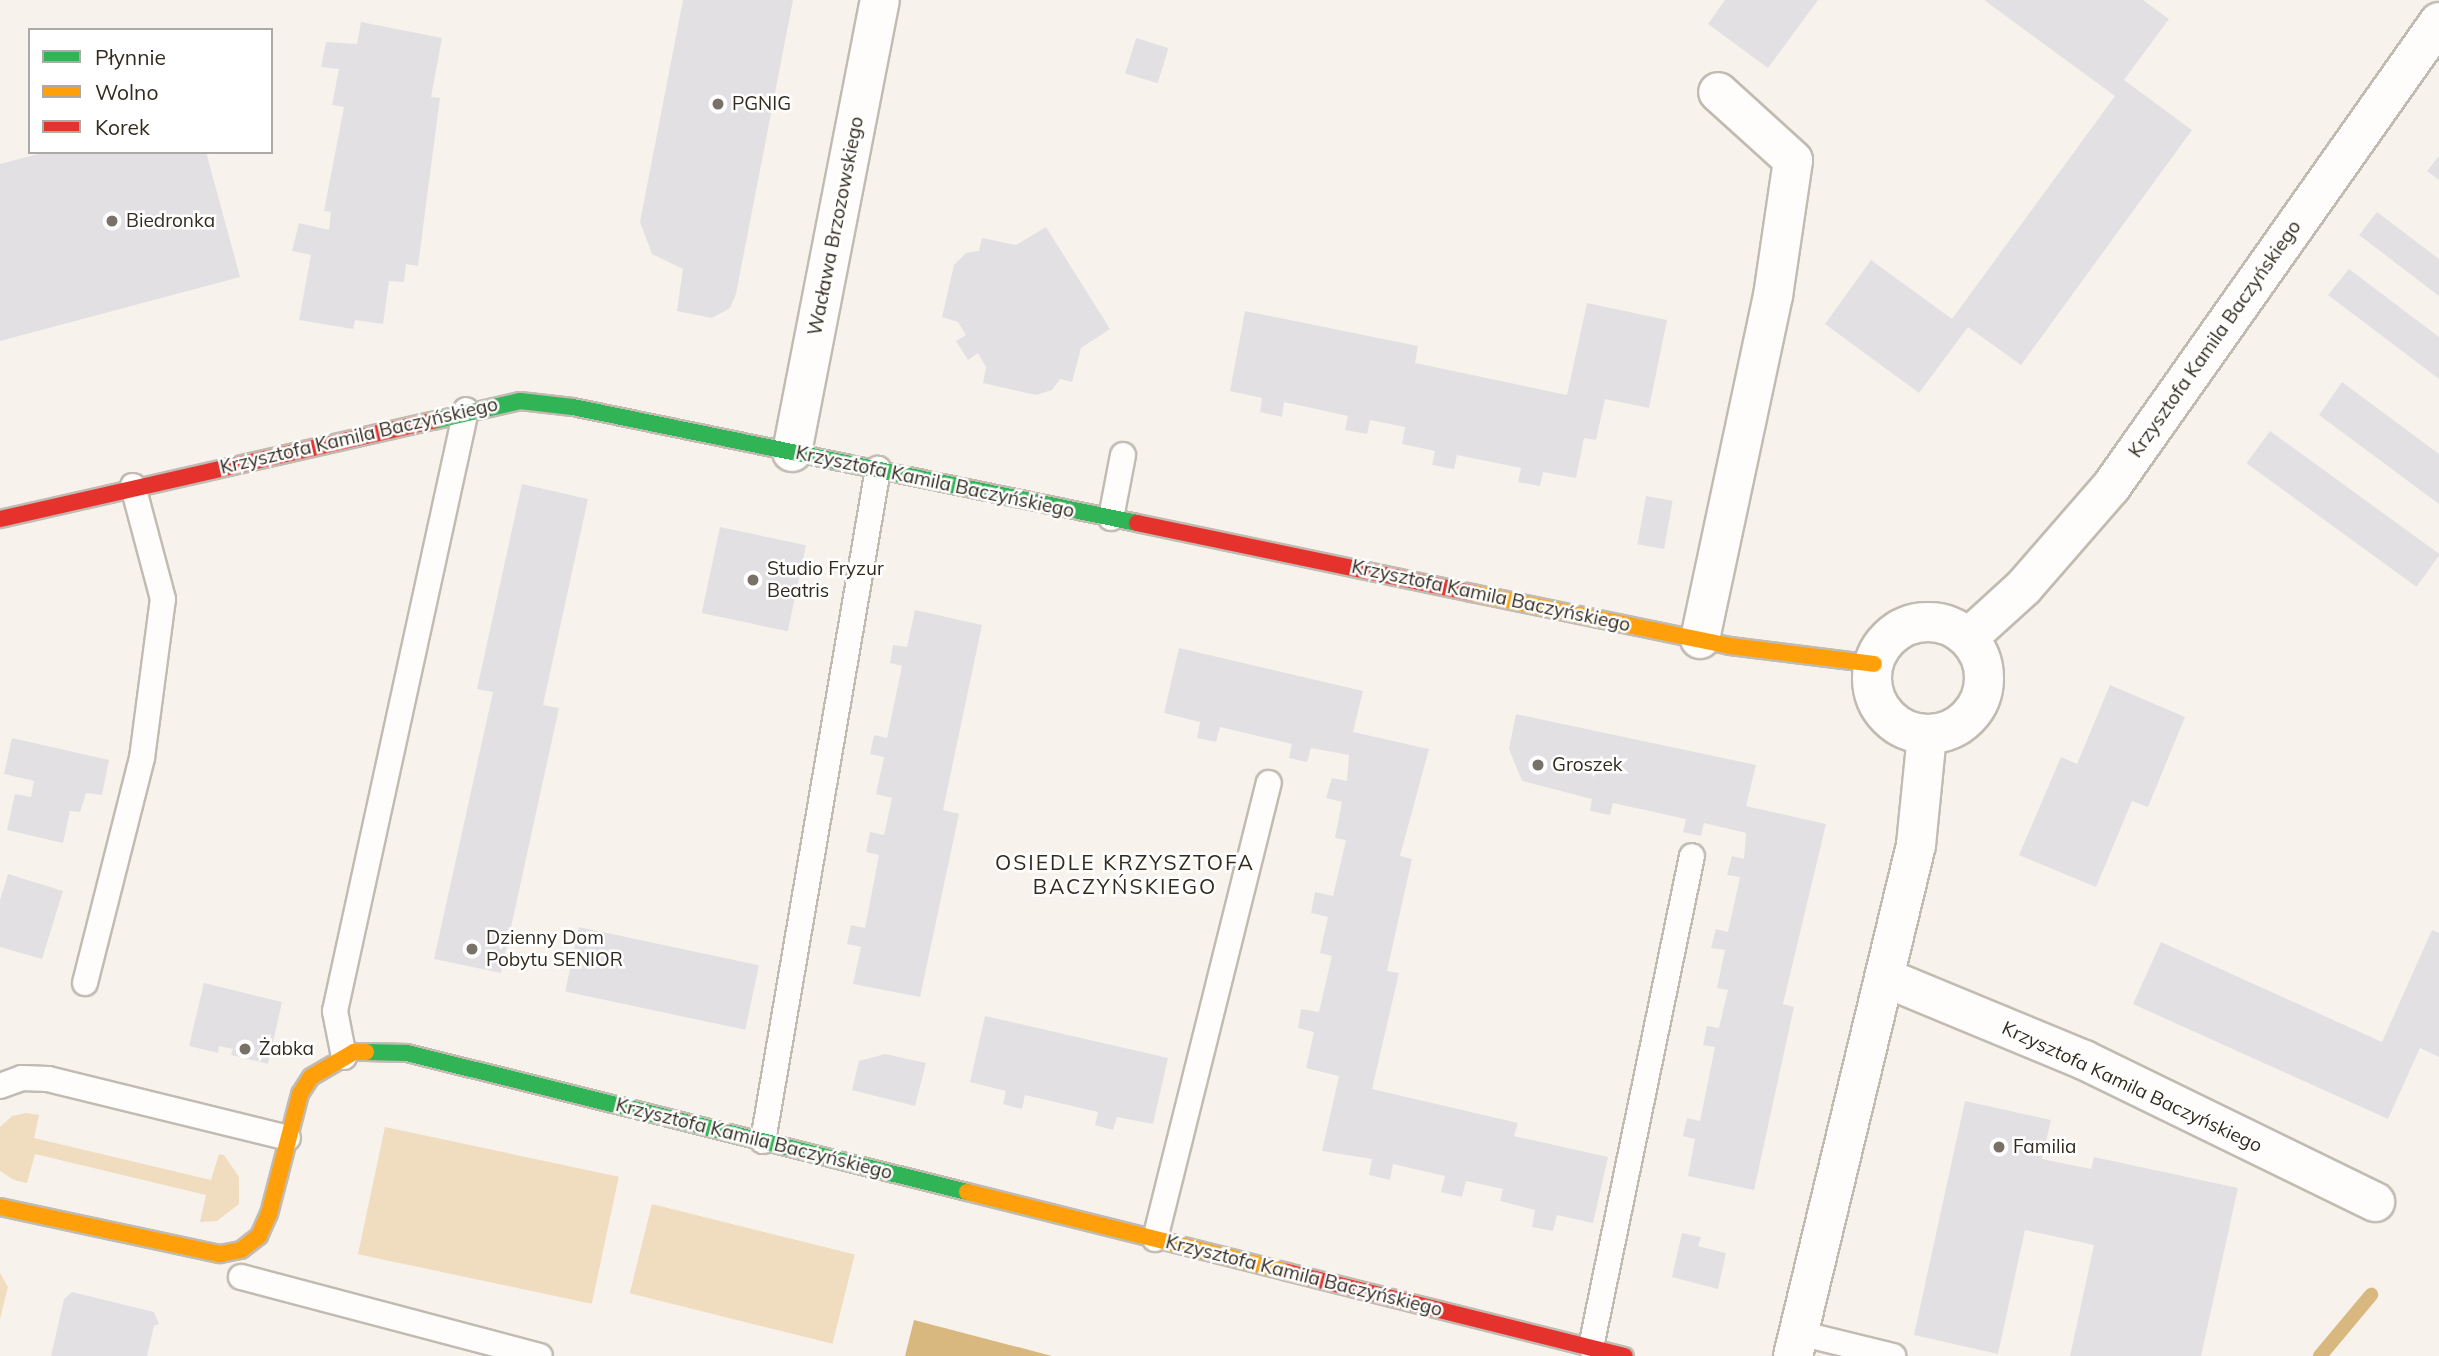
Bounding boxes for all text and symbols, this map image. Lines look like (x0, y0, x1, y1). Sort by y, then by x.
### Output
legend (28, 28, 273, 154)
text: Płynnie (95, 44, 166, 70)
text: Wolno (95, 79, 158, 105)
place label: PGNIG (732, 93, 791, 115)
marker: PGNIG (710, 96, 726, 112)
text: Korek (95, 114, 150, 140)
street label: Wacława Brzozowskiego (804, 115, 868, 337)
place label: Biedronka (126, 210, 215, 232)
marker: Biedronka (104, 213, 120, 229)
street label: Krzysztofa Kamila Baczyńskiego (2124, 216, 2306, 462)
street label: Krzysztofa Kamila Baczyńskiego (218, 393, 500, 479)
street label: Krzysztofa Kamila Baczyńskiego (794, 441, 1076, 523)
street label: Krzysztofa Kamila Baczyńskiego (1350, 555, 1632, 637)
place label: Studio Fryzur Beatris (767, 558, 884, 602)
marker: Studio Fryzur Beatris (745, 572, 761, 588)
place label: Groszek (1552, 754, 1623, 776)
marker: Groszek (1530, 757, 1546, 773)
district label: OSIEDLE KRZYSZTOFA BACZYŃSKIEGO (997, 849, 1253, 899)
place label: Dzienny Dom Pobytu SENIOR (486, 927, 623, 971)
marker: Dzienny Dom Pobytu SENIOR (464, 941, 480, 957)
street label: Krzysztofa Kamila Baczyńskiego (1998, 1017, 2266, 1157)
place label: Żabka (259, 1038, 314, 1060)
marker: Żabka (237, 1041, 253, 1057)
street label: Krzysztofa Kamila Baczyńskiego (613, 1094, 895, 1184)
place label: Familia (2013, 1136, 2076, 1158)
marker: Familia (1991, 1139, 2007, 1155)
street label: Krzysztofa Kamila Baczyńskiego (1163, 1231, 1445, 1321)

